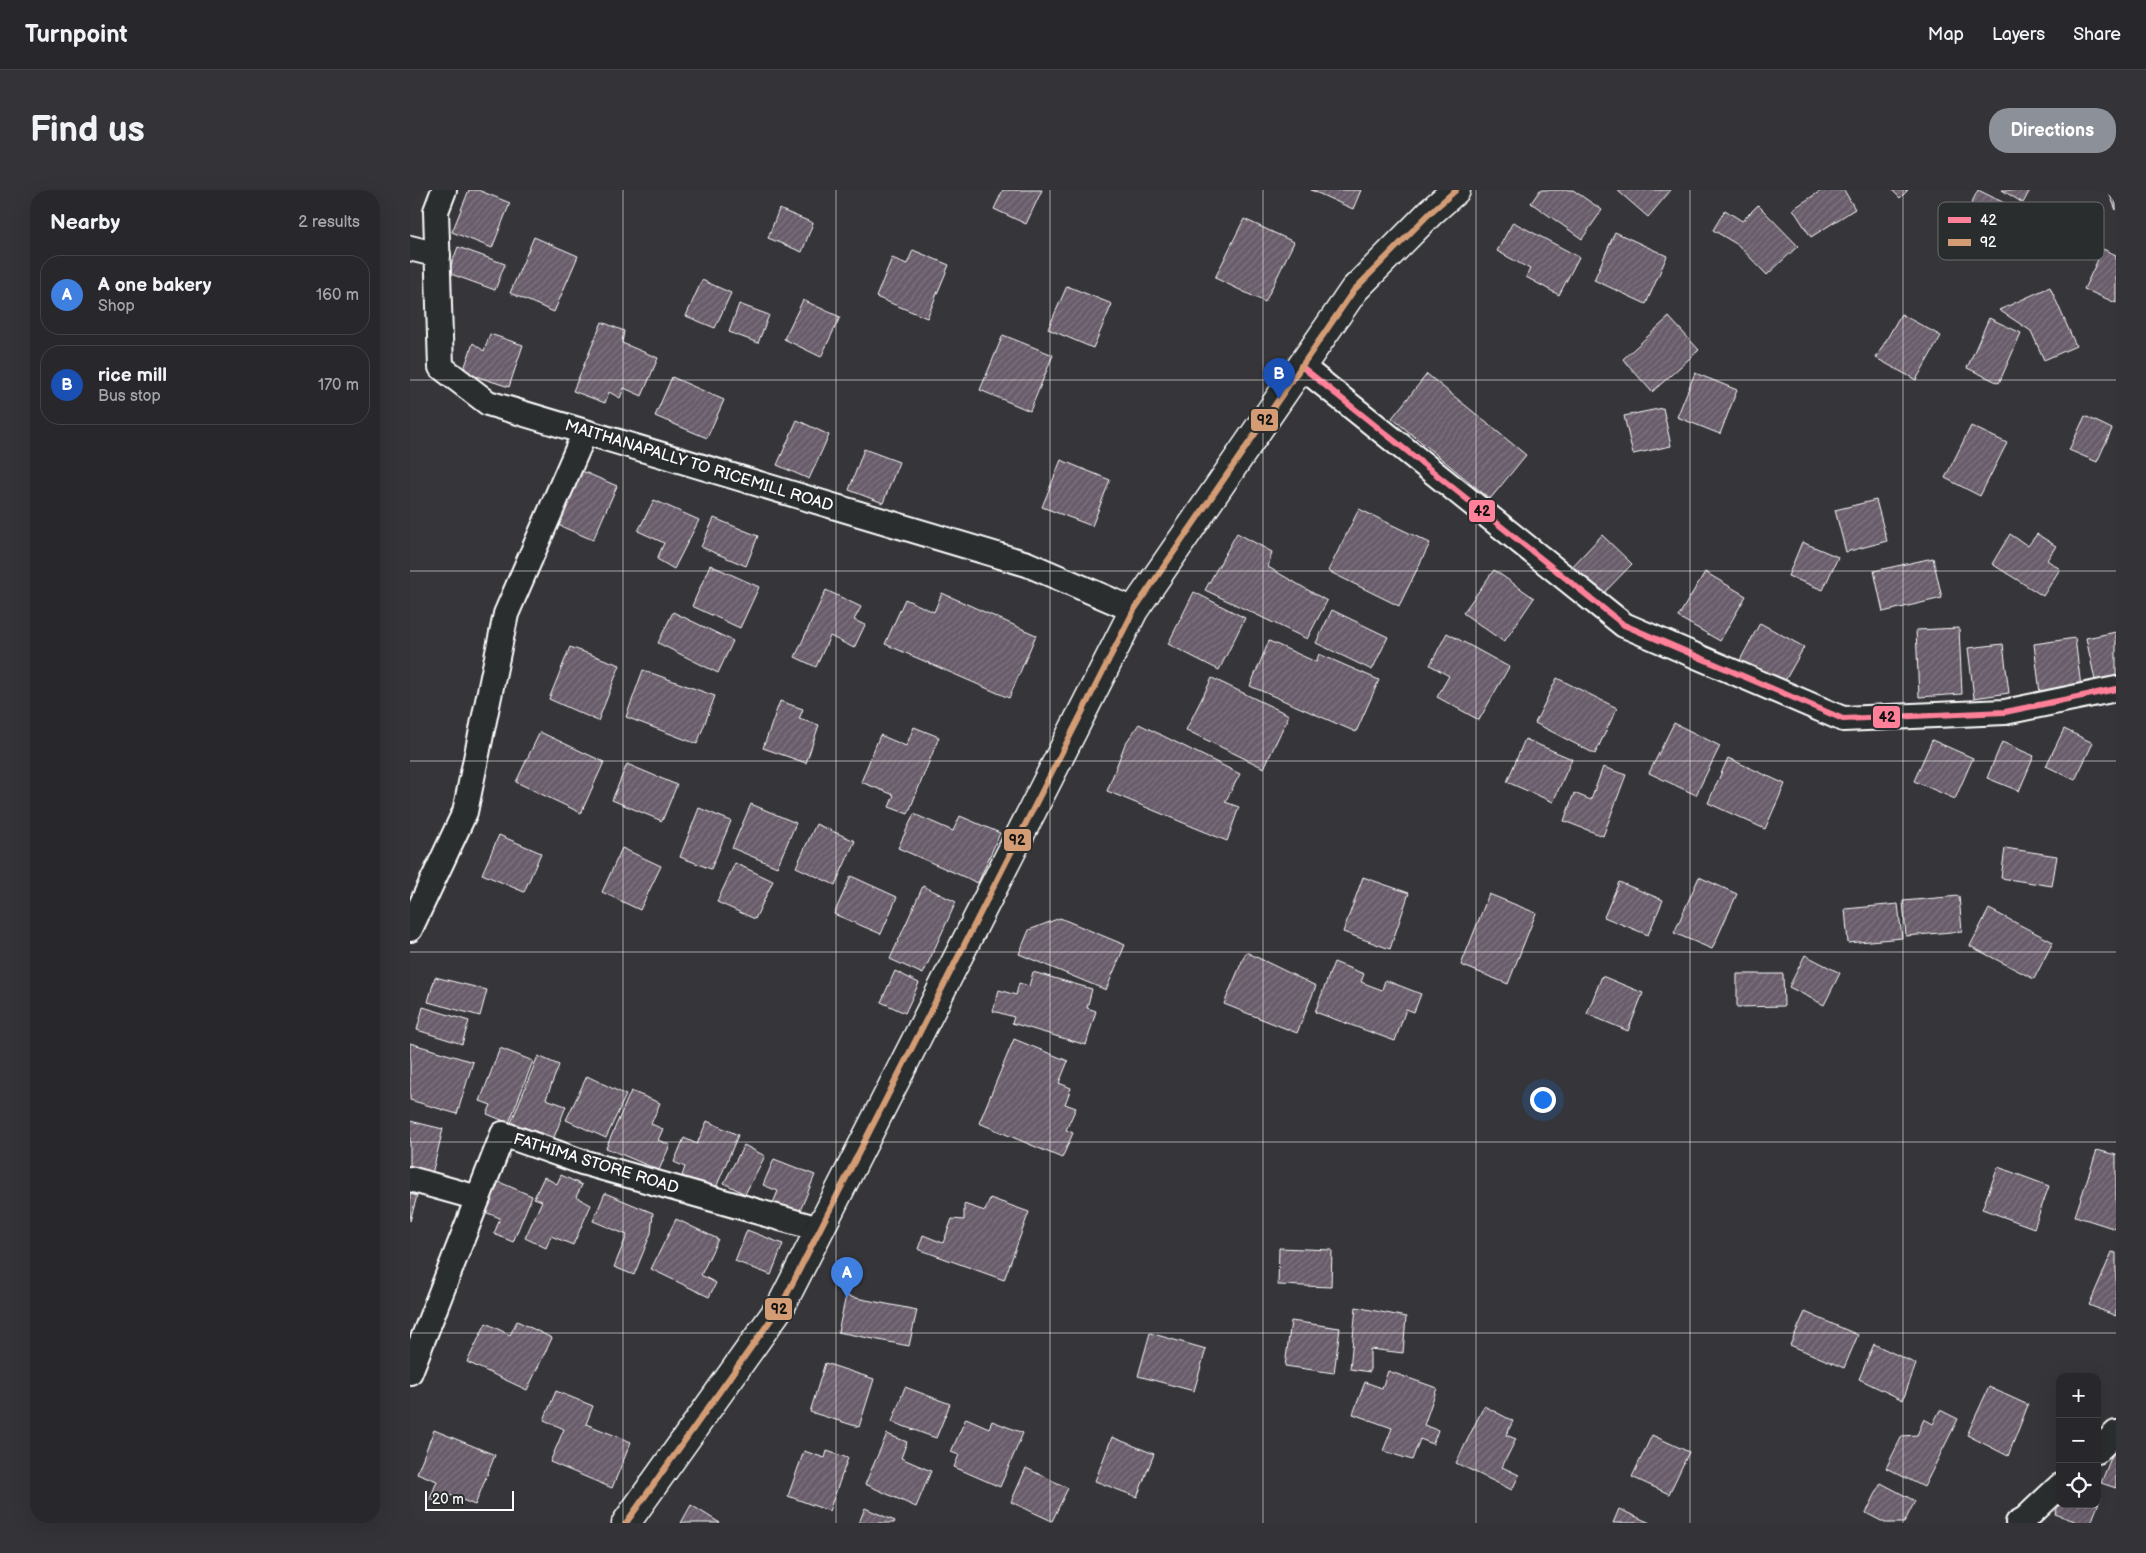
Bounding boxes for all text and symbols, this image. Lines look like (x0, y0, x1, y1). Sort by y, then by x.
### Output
text: Turnpoint (25, 20, 128, 49)
text: Map (1928, 24, 1964, 45)
text: Layers (1992, 24, 2045, 45)
text: Share (2073, 24, 2121, 45)
button: Directions (1989, 108, 2116, 153)
text: Find us (30, 109, 145, 152)
legend (1938, 202, 2104, 260)
text: Nearby (50, 210, 120, 235)
text: 42 (1980, 212, 1998, 229)
text: 2 results (298, 213, 360, 232)
text: 92 (1980, 234, 1997, 251)
text: A one bakery (98, 274, 211, 297)
text: A (62, 286, 72, 305)
text: 160 m (316, 286, 359, 305)
text: Shop (98, 297, 135, 316)
pin: B (1263, 358, 1295, 399)
text: rice mill (98, 364, 167, 387)
text: B (61, 376, 73, 395)
text: 170 m (318, 376, 359, 395)
text: Bus stop (98, 387, 161, 406)
line badge: 92 (1250, 408, 1279, 432)
text: 92 (1257, 412, 1274, 429)
street label: MAITHANAPALLY TO RICEMILL ROAD (562, 416, 836, 516)
line badge: 42 (1468, 499, 1496, 523)
text: 42 (1474, 503, 1491, 520)
line badge: 42 (1872, 705, 1901, 729)
text: 42 (1879, 709, 1896, 726)
line badge: 92 (1003, 828, 1032, 852)
text: 92 (1009, 832, 1026, 849)
your location (1530, 1087, 1556, 1113)
street label: FATHIMA STORE ROAD (511, 1130, 681, 1198)
pin: A (831, 1257, 863, 1298)
line badge: 92 (764, 1297, 793, 1321)
text: 92 (771, 1301, 788, 1318)
map controls (2056, 1373, 2101, 1508)
button: + (2056, 1373, 2101, 1418)
button: − (2056, 1418, 2101, 1463)
button: locate (2056, 1463, 2101, 1508)
scale bar (425, 1488, 514, 1511)
text: 20 m (432, 1491, 464, 1508)

